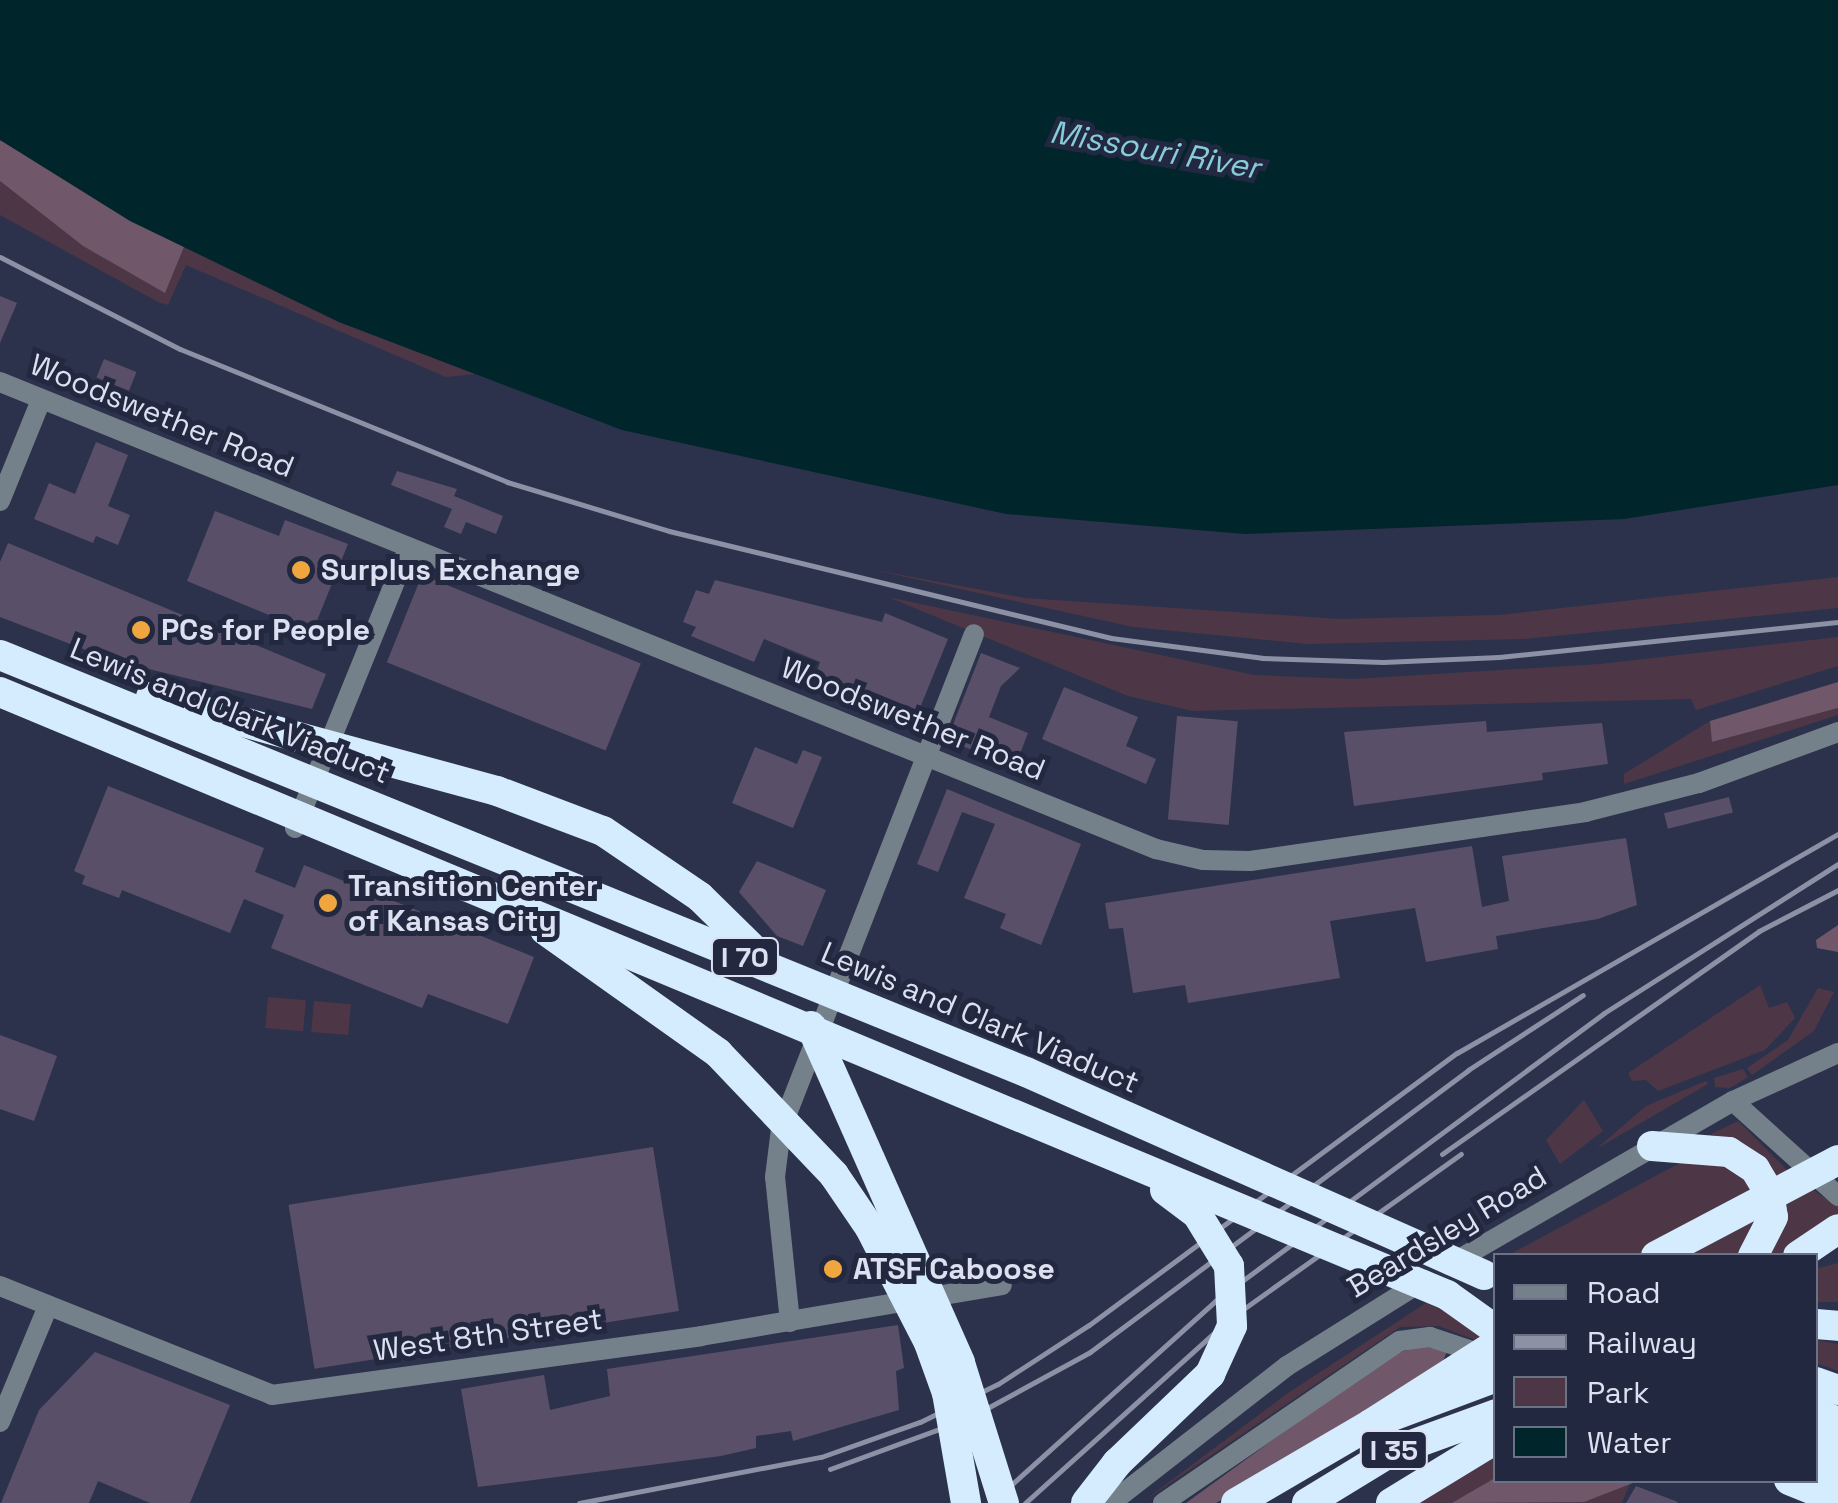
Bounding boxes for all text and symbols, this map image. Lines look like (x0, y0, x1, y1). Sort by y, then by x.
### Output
water label: Missouri River (1047, 113, 1263, 187)
street label: Woodswether Road (25, 347, 299, 485)
place label: Surplus Exchange (321, 552, 580, 588)
marker: Surplus Exchange (290, 559, 312, 581)
place label: PCs for People (161, 612, 370, 648)
marker: PCs for People (130, 619, 152, 641)
street label: Lewis and Clark Viaduct (65, 630, 395, 792)
street label: Woodswether Road (776, 650, 1050, 788)
place label: Transition Center of Kansas City (348, 868, 598, 938)
marker: Transition Center of Kansas City (317, 892, 339, 914)
road number: I 70 (710, 934, 780, 980)
street label: Lewis and Clark Viaduct (816, 935, 1144, 1101)
street label: Beardsley Road (1341, 1158, 1553, 1306)
place label: ATSF Caboose (853, 1251, 1055, 1287)
legend (1493, 1253, 1818, 1483)
marker: ATSF Caboose (822, 1258, 844, 1280)
text: Road (1587, 1273, 1661, 1312)
street label: West 8th Street (371, 1301, 605, 1369)
text: Railway (1587, 1323, 1697, 1362)
text: Park (1587, 1373, 1649, 1412)
text: Water (1587, 1423, 1672, 1462)
road number: I 35 (1359, 1427, 1429, 1473)

